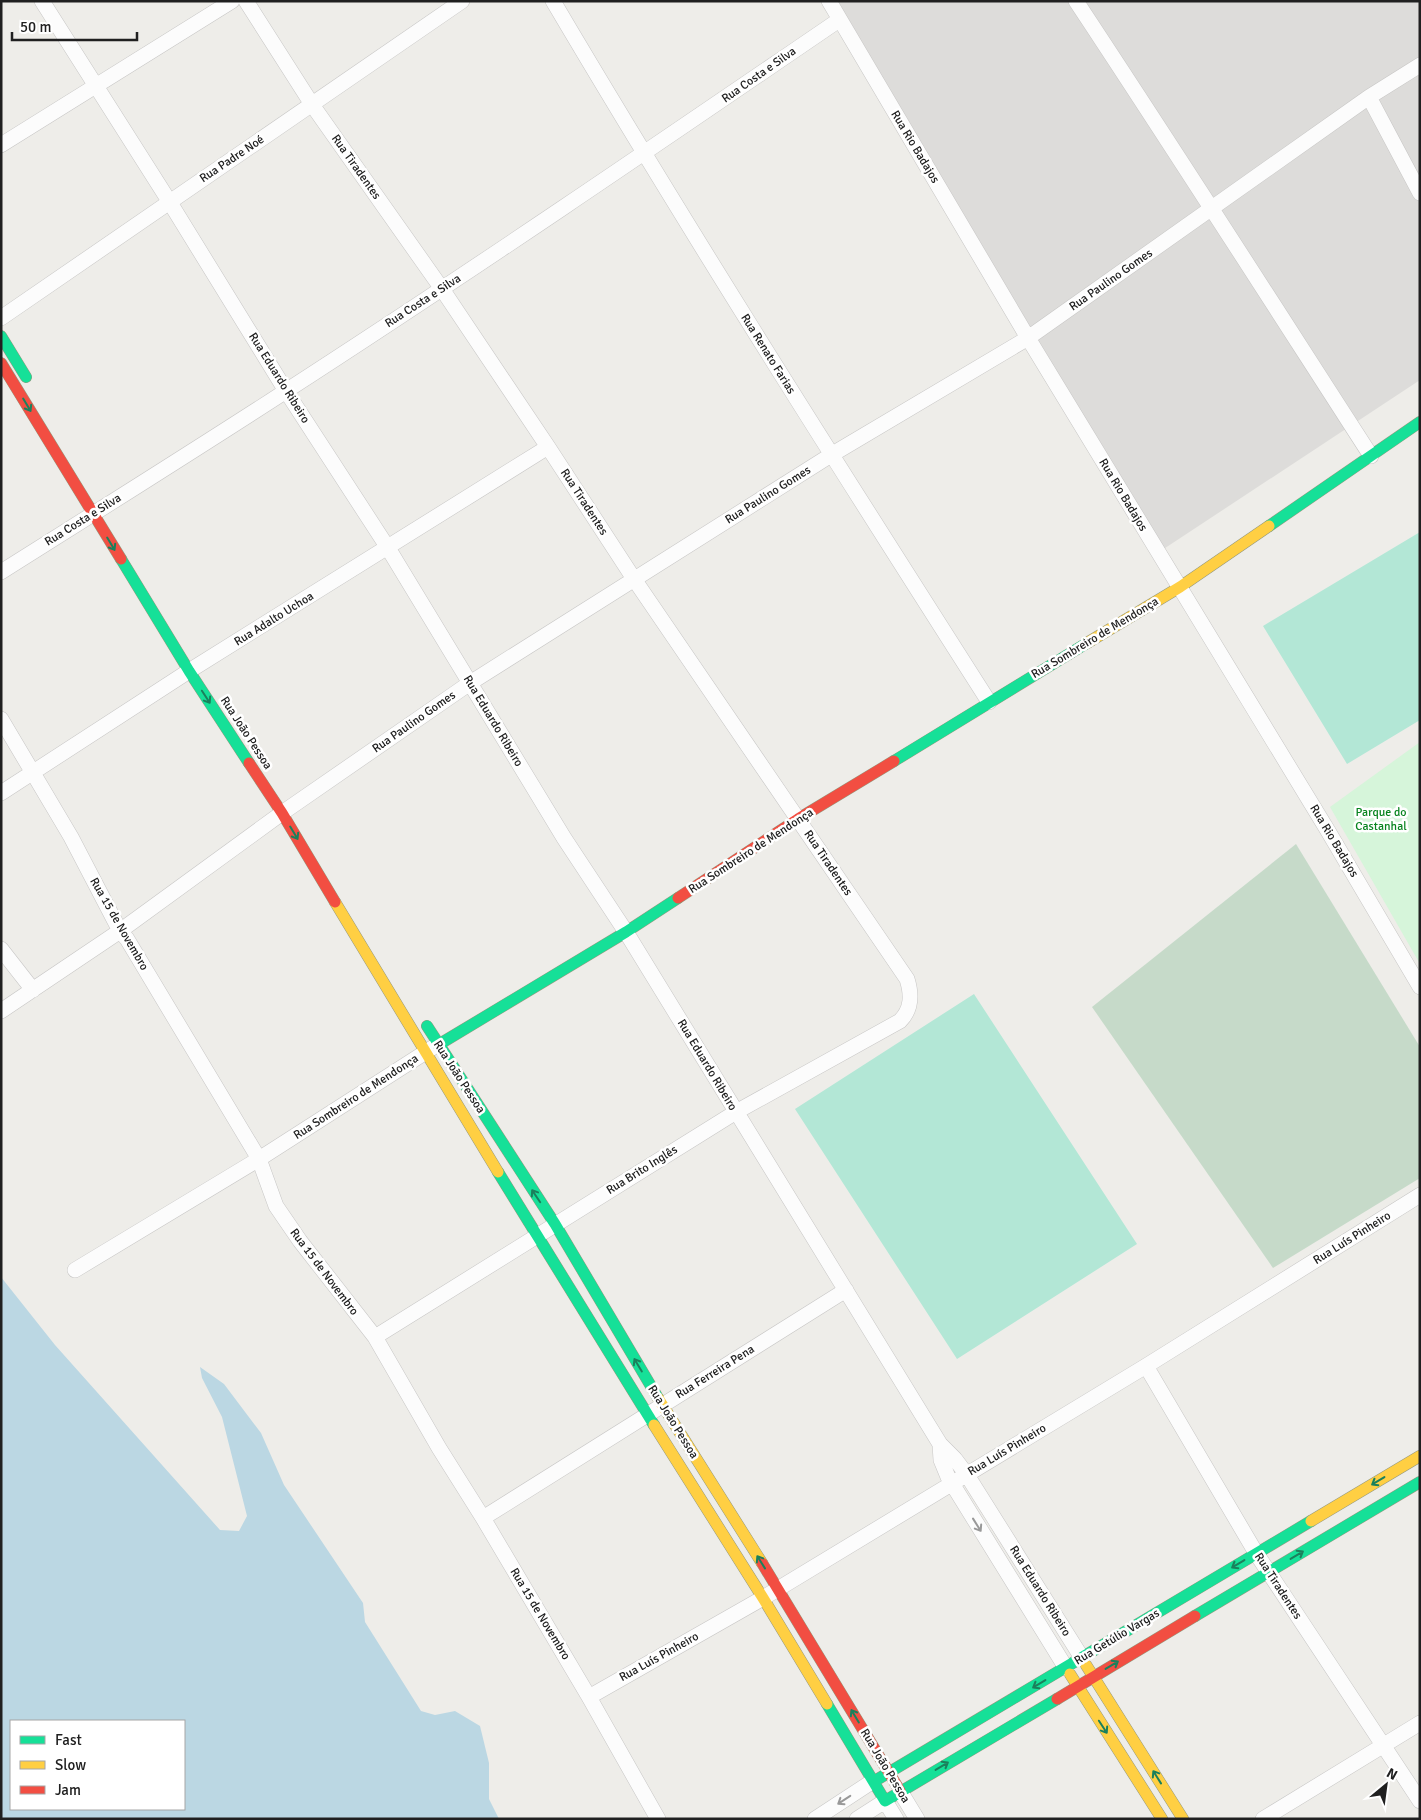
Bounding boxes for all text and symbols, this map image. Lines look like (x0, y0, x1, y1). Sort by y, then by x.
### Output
scale bar (12, 10, 138, 42)
text: 50 m (20, 18, 51, 36)
street label: Rua Costa e Silva (719, 44, 799, 106)
street label: Rua Rio Badajos (887, 108, 943, 186)
street label: Rua Padre Noé (197, 132, 267, 186)
street label: Rua Tiradentes (328, 132, 384, 202)
street label: Rua Paulino Gomes (1066, 246, 1156, 314)
street label: Rua Costa e Silva (382, 271, 464, 331)
street label: Rua Renato Farias (737, 311, 799, 397)
street label: Rua Eduardo Ribeiro (245, 330, 313, 426)
one-way arrow (22, 397, 32, 411)
street label: Rua Rio Badajos (1095, 456, 1151, 534)
street label: Rua Paulino Gomes (722, 463, 814, 527)
street label: Rua Tiradentes (557, 466, 611, 538)
street label: Rua Costa e Silva (42, 491, 124, 549)
one-way arrow (107, 536, 117, 550)
street label: Rua Adalto Uchoa (232, 589, 316, 649)
street label: Rua Sombreiro de Mendonça (1029, 594, 1161, 682)
street label: Rua Eduardo Ribeiro (460, 673, 526, 769)
street label: Rua Paulino Gomes (369, 688, 459, 756)
one-way arrow (201, 689, 211, 703)
street label: Rua João Pessoa (217, 694, 275, 772)
street label: Rua Rio Badajos (1306, 802, 1362, 880)
street label: Rua Sombreiro de Mendonça (686, 805, 816, 897)
park label: Parque do Castanhal (1355, 805, 1407, 834)
one-way arrow (290, 825, 300, 839)
street label: Rua Tiradentes (801, 827, 855, 899)
street label: Rua 15 de Novembro (86, 875, 152, 973)
street label: Rua Eduardo Ribeiro (674, 1017, 740, 1113)
street label: Rua João Pessoa (430, 1038, 488, 1116)
street label: Rua Sombreiro de Mendonça (291, 1051, 421, 1143)
street label: Rua Brito Inglês (604, 1142, 680, 1198)
one-way arrow (531, 1189, 541, 1203)
street label: Rua Luís Pinheiro (1310, 1208, 1394, 1268)
street label: Rua 15 de Novembro (286, 1226, 362, 1318)
street label: Rua Ferreira Pena (673, 1342, 757, 1402)
one-way arrow (633, 1358, 643, 1372)
street label: Rua João Pessoa (644, 1382, 702, 1462)
street label: Rua Luís Pinheiro (965, 1421, 1049, 1479)
one-way arrow (1371, 1477, 1385, 1487)
one-way arrow (972, 1518, 983, 1532)
street label: Rua Eduardo Ribeiro (1006, 1543, 1074, 1639)
street label: Rua Tiradentes (1251, 1550, 1305, 1622)
one-way arrow (1289, 1550, 1303, 1560)
one-way arrow (755, 1556, 765, 1570)
one-way arrow (1232, 1560, 1246, 1570)
street label: Rua 15 de Novembro (507, 1565, 573, 1663)
street label: Rua Getúlio Vargas (1072, 1606, 1162, 1668)
street label: Rua Luís Pinheiro (617, 1629, 701, 1685)
one-way arrow (1104, 1659, 1118, 1669)
one-way arrow (1032, 1679, 1046, 1689)
one-way arrow (849, 1709, 859, 1723)
one-way arrow (1098, 1719, 1108, 1733)
legend (10, 1720, 185, 1810)
street label: Rua João Pessoa (857, 1726, 913, 1806)
text: Fast (55, 1731, 82, 1749)
text: Slow (55, 1756, 86, 1774)
north arrow (1361, 1760, 1411, 1810)
one-way arrow (935, 1761, 949, 1771)
text: N (1384, 1764, 1400, 1784)
one-way arrow (1151, 1771, 1161, 1785)
text: Jam (55, 1781, 81, 1799)
one-way arrow (837, 1795, 851, 1805)

